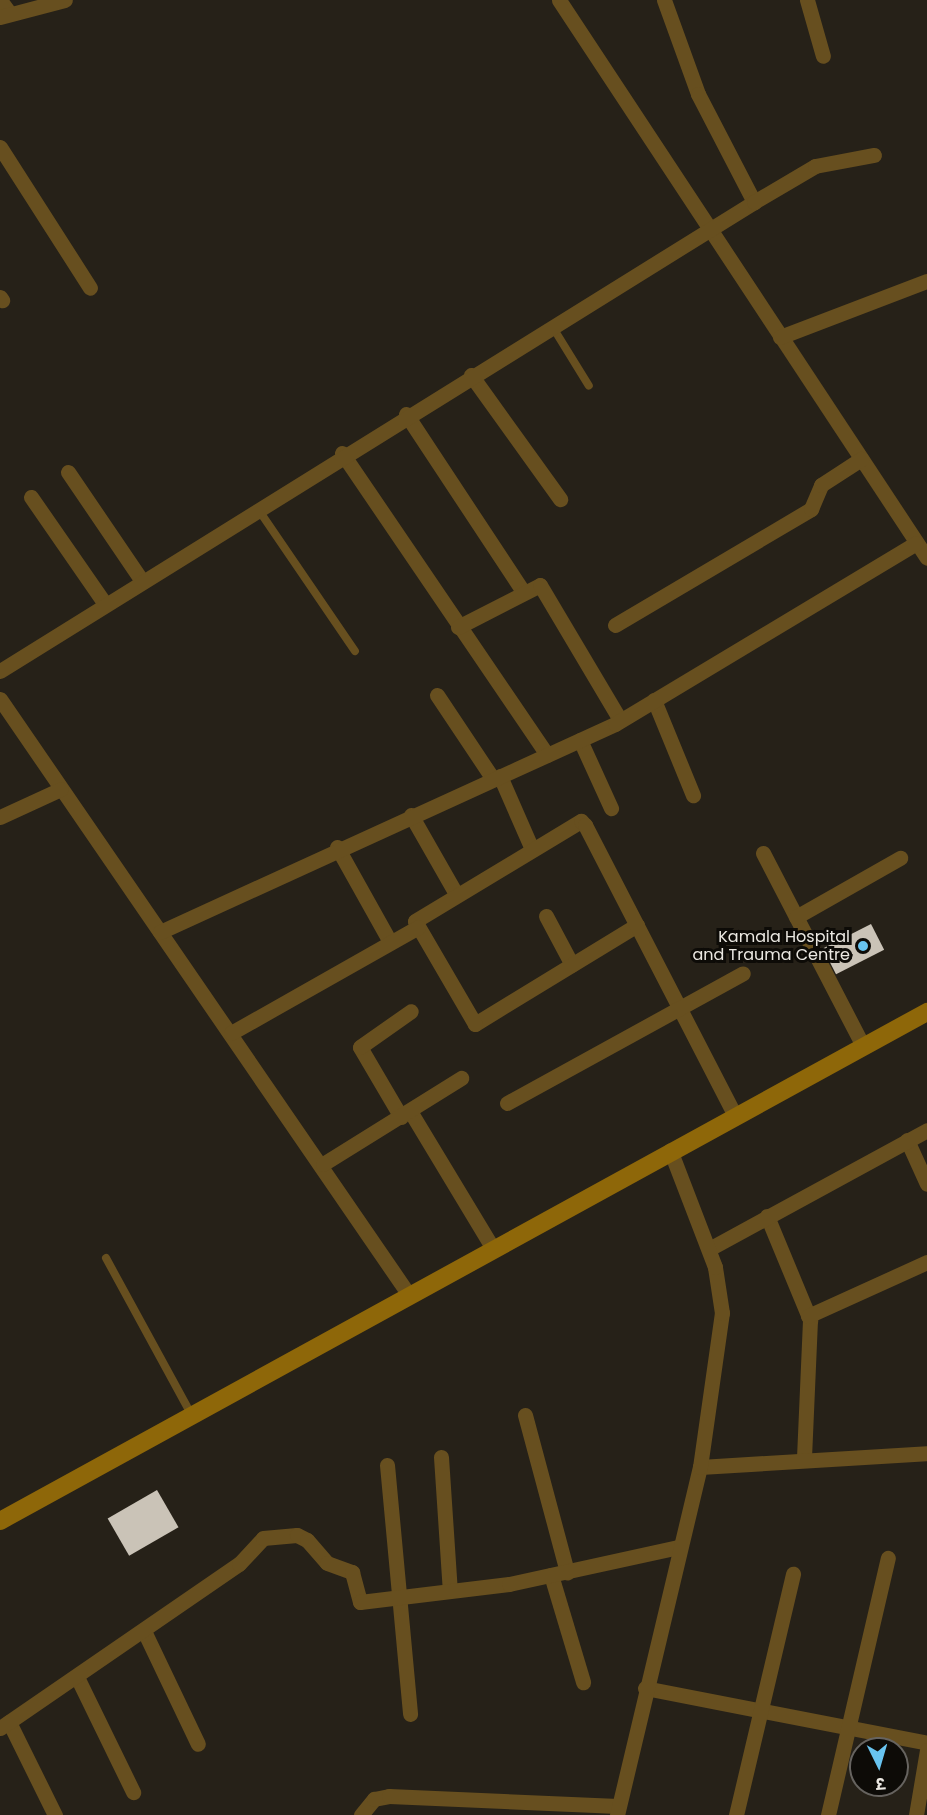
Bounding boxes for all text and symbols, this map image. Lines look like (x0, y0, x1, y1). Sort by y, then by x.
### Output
place label: Kamala Hospital and Trauma Centre (692, 927, 850, 965)
marker: Kamala Hospital and Trauma Centre (854, 937, 872, 955)
north arrow (849, 1737, 909, 1797)
text: उ (875, 1772, 886, 1795)

